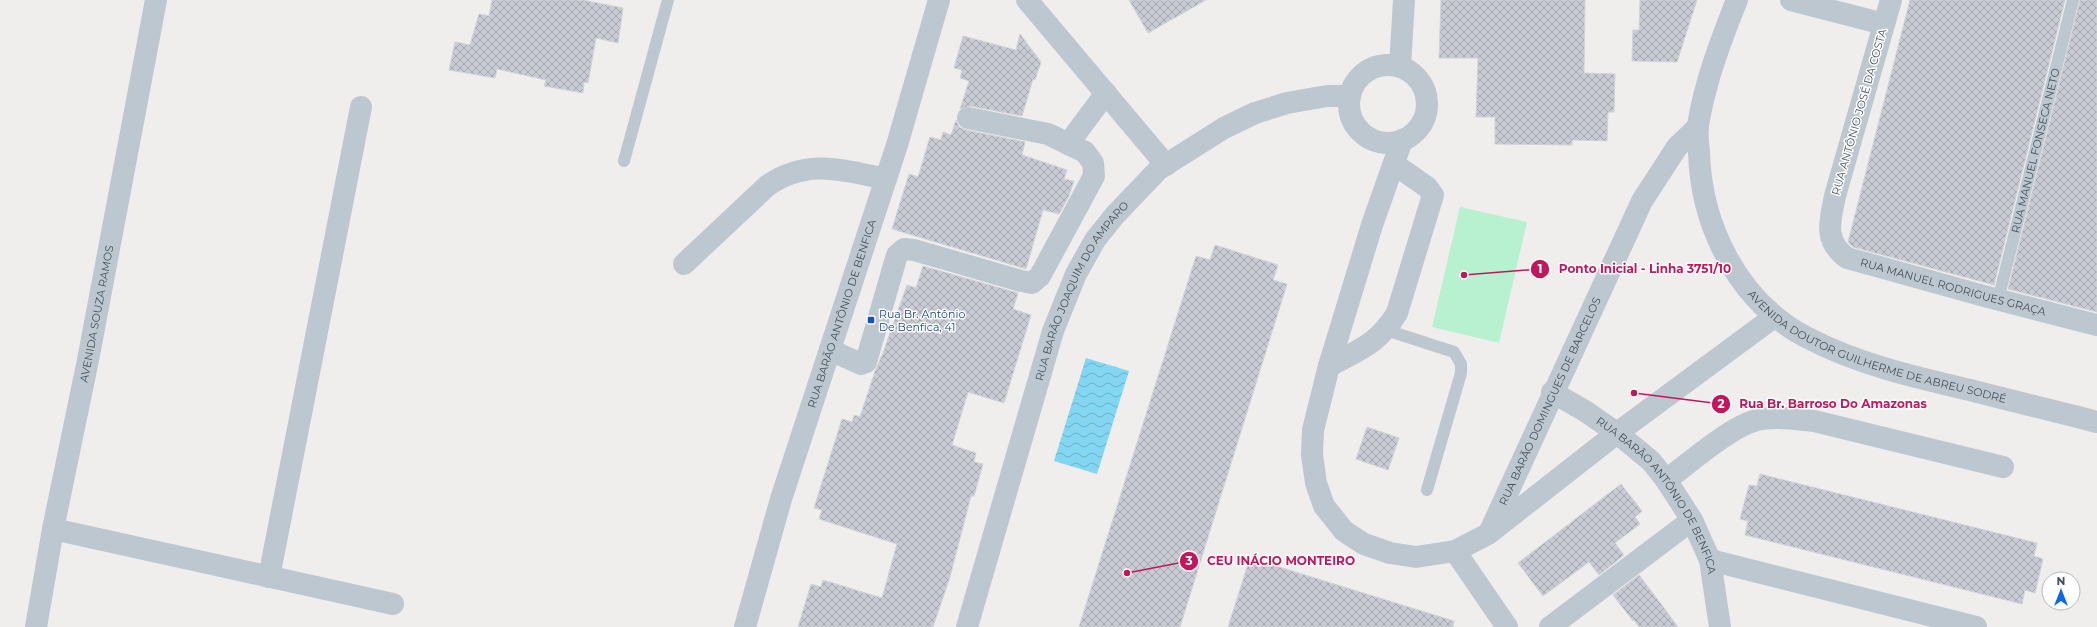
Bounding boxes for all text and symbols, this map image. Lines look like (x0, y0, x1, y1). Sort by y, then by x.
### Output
street label: RUA ANTÔNIO JOSÉ DA COSTA (1828, 27, 1890, 197)
street label: RUA MANUEL FONSECA NETO (2008, 67, 2063, 234)
street label: RUA BARÃO JOAQUIM DO AMPARO (1032, 198, 1132, 382)
street label: RUA BARÃO ANTÔNIO DE BENFICA (804, 217, 879, 410)
street label: AVENIDA SOUZA RAMOS (77, 244, 117, 384)
street label: RUA MANUEL RODRIGUES GRAÇA (1859, 255, 2047, 319)
callout: Ponto Inicial - Linha 3751/10 (1530, 257, 1739, 281)
text: 1 (1538, 261, 1542, 276)
text: Ponto Inicial - Linha 3751/10 (1559, 261, 1731, 276)
street label: AVENIDA DOUTOR GUILHERME DE ABREU SODRÉ (1745, 287, 2008, 406)
street label: RUA BARÃO DOMINGUES DE BARCELOS (1496, 295, 1604, 507)
place label: Rua Br. Antônio De Benfica, 41 (879, 307, 965, 334)
marker: Rua Br. Antônio De Benfica, 41 (866, 315, 876, 325)
callout: Rua Br. Barroso Do Amazonas (1711, 392, 1935, 416)
text: 2 (1717, 396, 1725, 411)
text: Rua Br. Barroso Do Amazonas (1739, 396, 1927, 411)
street label: RUA BARÃO ANTÔNIO DE BENFICA (1593, 414, 1719, 575)
callout: CEU INÁCIO MONTEIRO (1179, 549, 1363, 573)
text: 3 (1184, 553, 1193, 568)
text: CEU INÁCIO MONTEIRO (1207, 553, 1355, 568)
north arrow (2041, 571, 2081, 611)
text: N (2057, 574, 2065, 588)

